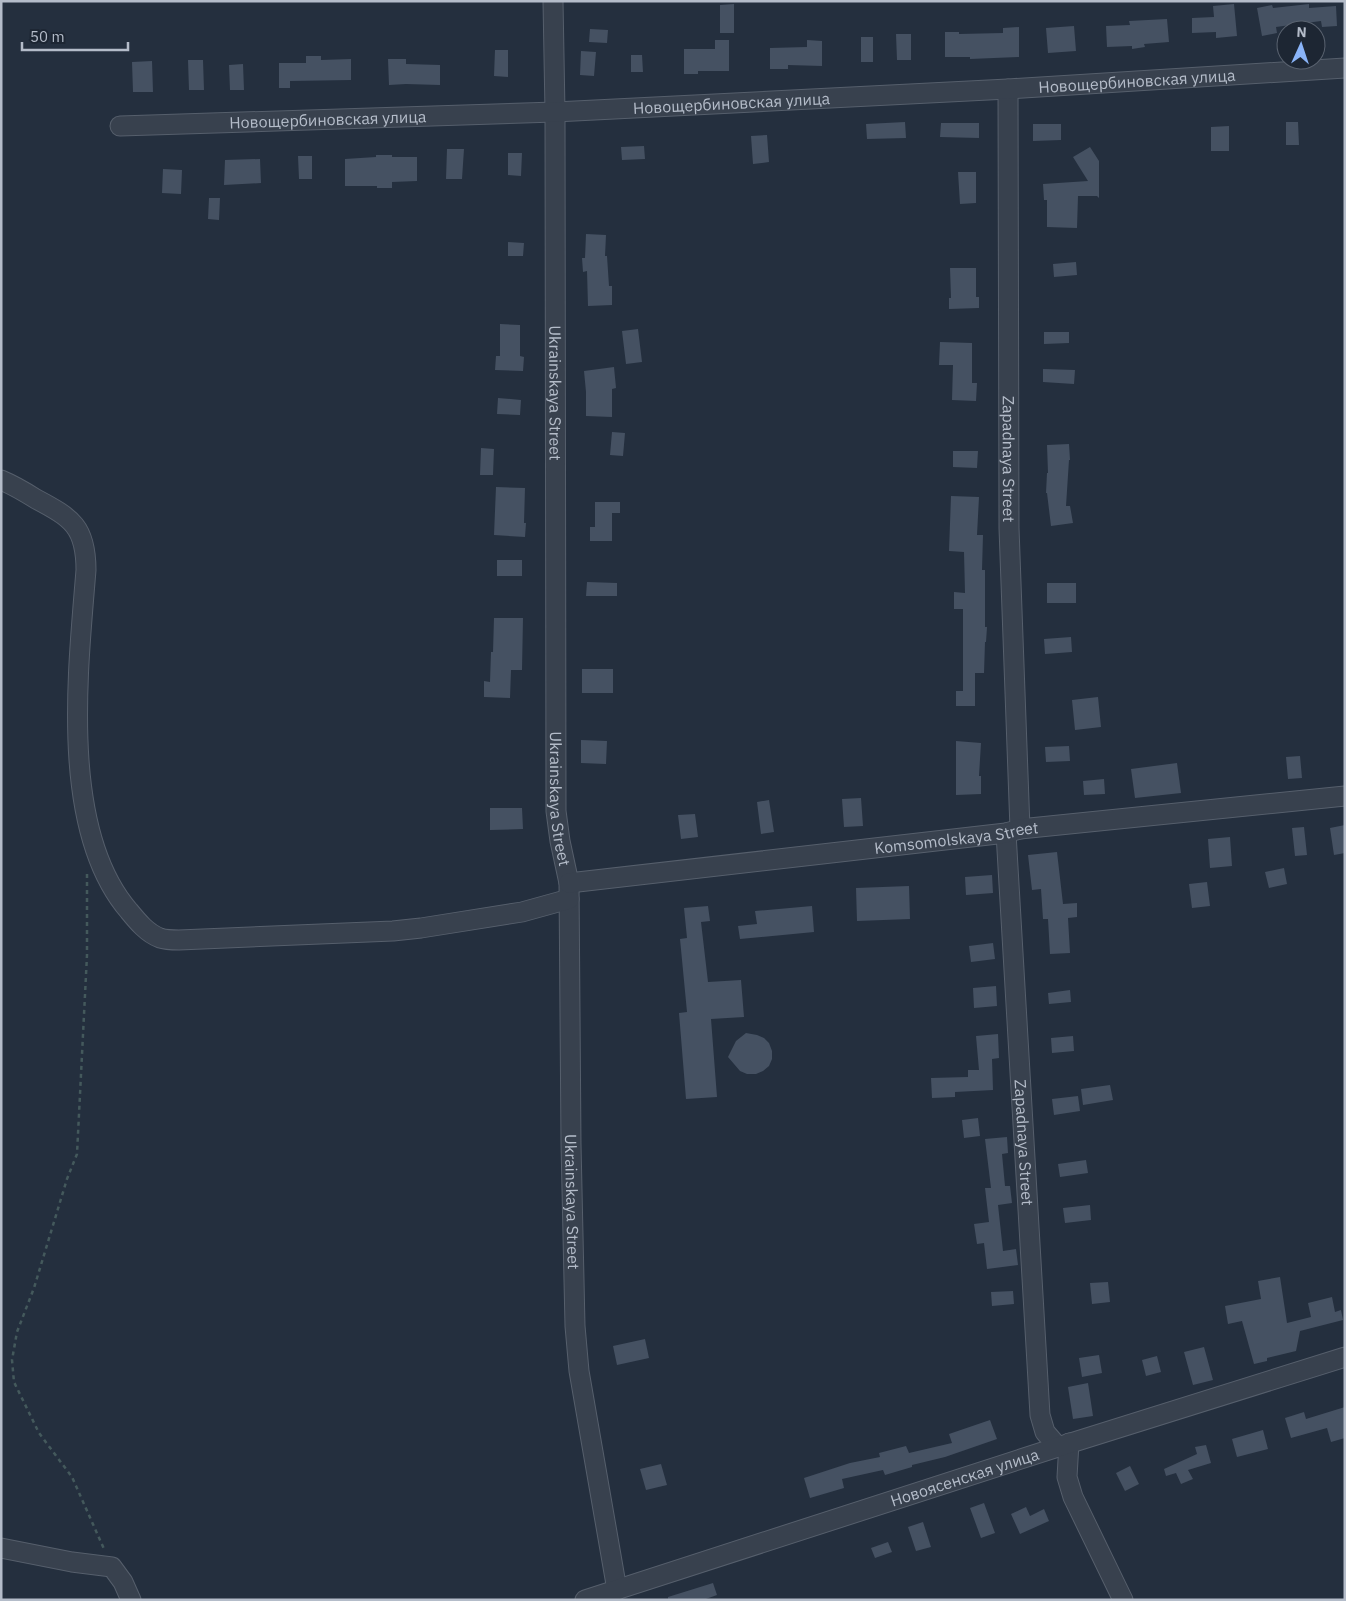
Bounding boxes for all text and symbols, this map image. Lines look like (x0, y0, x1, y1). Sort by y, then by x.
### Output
scale bar (22, 20, 129, 52)
north arrow (1276, 20, 1326, 70)
text: N (1296, 23, 1307, 41)
text: 50 m (30, 27, 65, 46)
street label: Новощербиновская улица (1038, 65, 1236, 97)
street label: Новощербиновская улица (633, 88, 831, 118)
street label: Новощербиновская улица (229, 106, 427, 132)
street label: Ukrainskaya Street (545, 325, 565, 461)
street label: Zapadnaya Street (999, 396, 1019, 522)
street label: Ukrainskaya Street (546, 731, 575, 868)
street label: Komsomolskaya Street (873, 817, 1039, 858)
street label: Zapadnaya Street (1010, 1079, 1038, 1206)
street label: Ukrainskaya Street (561, 1134, 584, 1270)
street label: Новоясенская улица (888, 1444, 1042, 1511)

